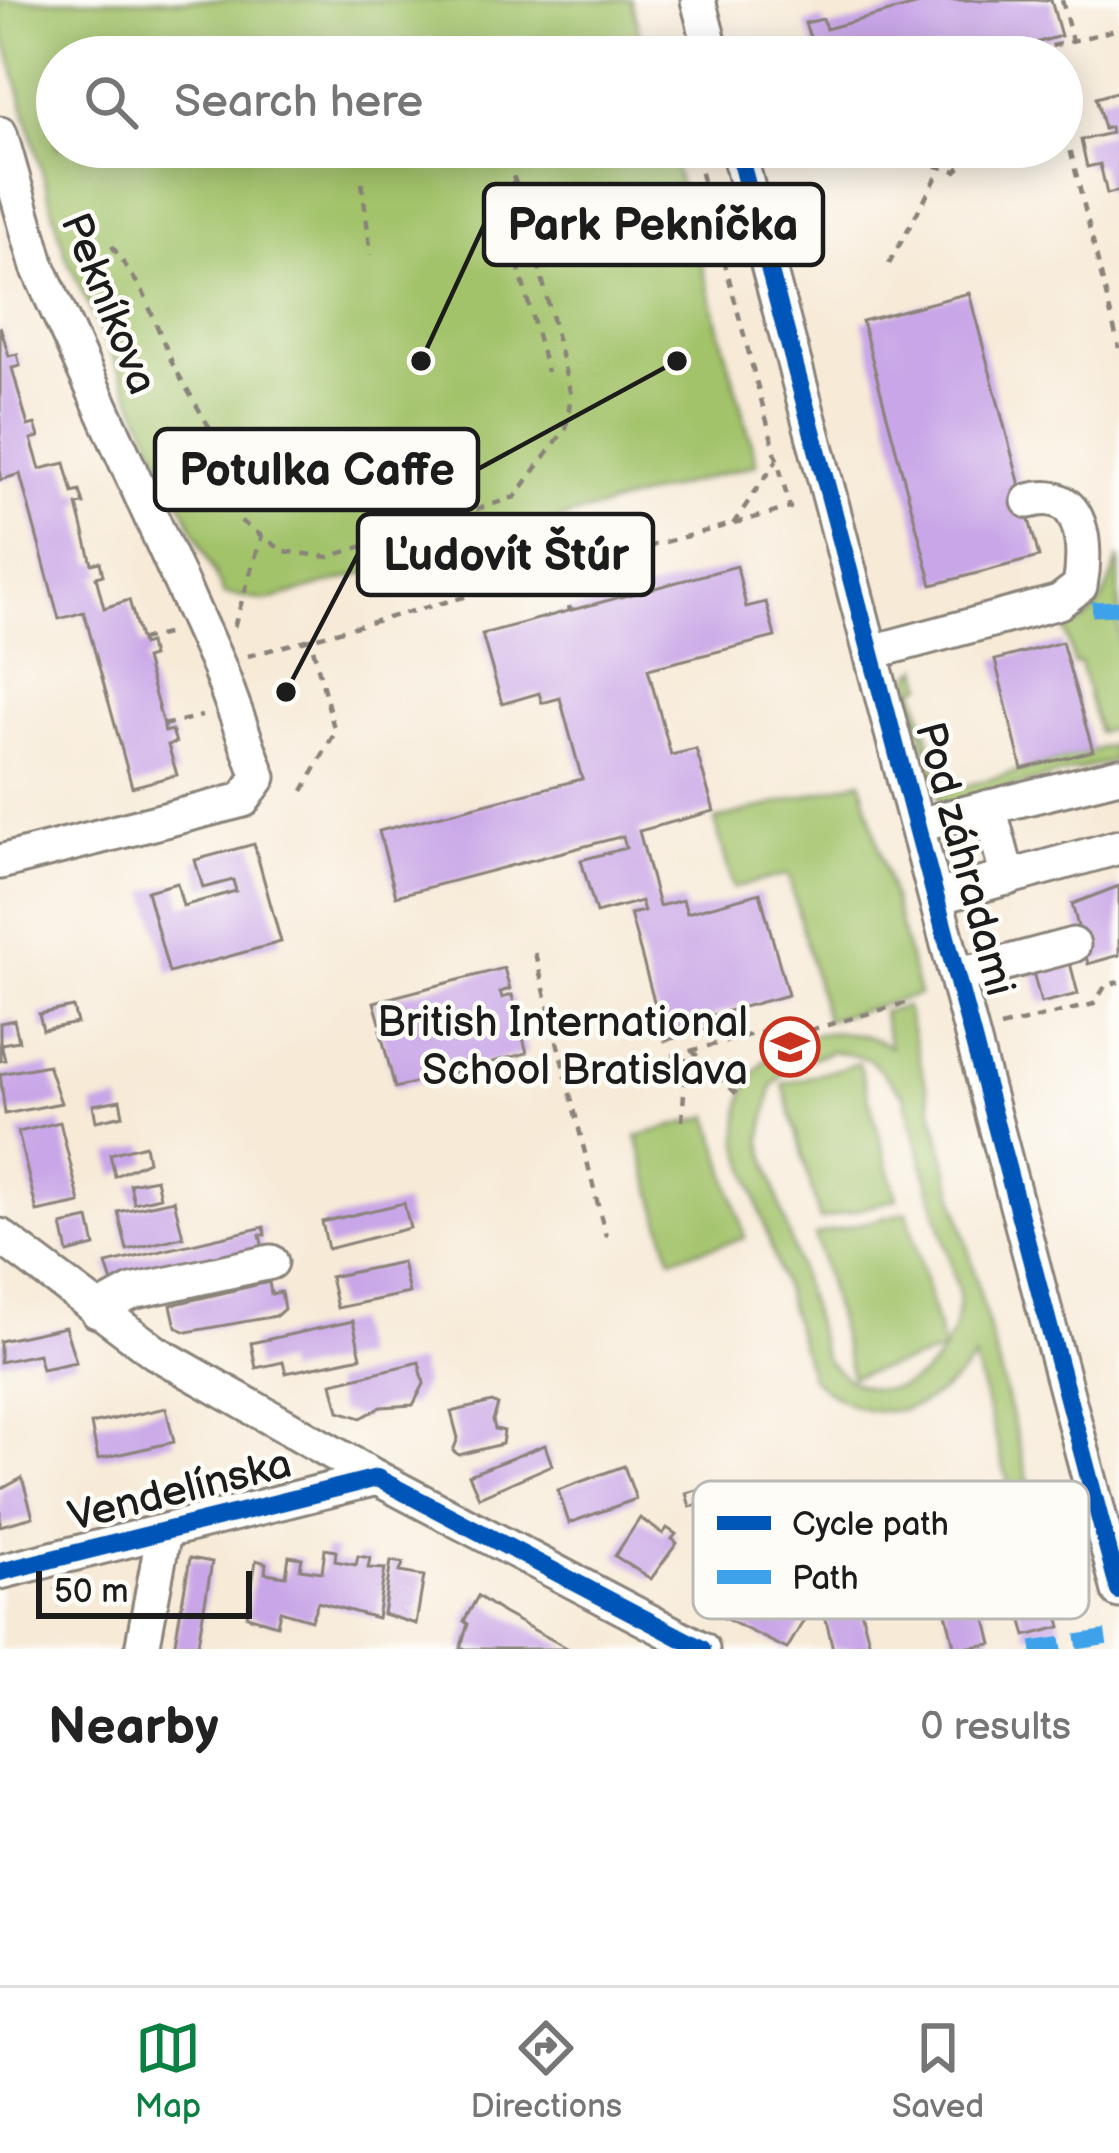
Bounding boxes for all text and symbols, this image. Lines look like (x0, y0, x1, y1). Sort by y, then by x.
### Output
search box (36, 36, 1083, 168)
icon: search (78, 69, 144, 135)
text: Search here (174, 75, 423, 130)
callout: Park Pekníčka (484, 184, 823, 265)
text: Park Pekníčka (507, 199, 799, 254)
street label: Pekníkova (49, 206, 167, 402)
callout: Potulka Caffe (155, 429, 478, 510)
text: Potulka Caffe (179, 444, 455, 499)
callout: Ľudovít Štúr (358, 514, 653, 595)
text: Ľudovít Štúr (383, 526, 630, 584)
street label: Pod záhradami (903, 717, 1025, 1001)
place label: British International School Bratislava (377, 998, 748, 1097)
school or university icon: British International School Bratislava (759, 1016, 821, 1078)
street label: Vendelínska (63, 1439, 297, 1543)
legend (693, 1481, 1089, 1619)
text: Cycle path (792, 1505, 949, 1545)
text: Path (792, 1559, 859, 1599)
scale bar (36, 1565, 252, 1618)
text: 50 m (54, 1572, 129, 1612)
text: Nearby (48, 1697, 219, 1758)
text: 0 results (920, 1704, 1071, 1751)
tab: Map (135, 2015, 201, 2127)
tab: Directions (470, 2015, 622, 2127)
tab: Saved (892, 2015, 984, 2127)

